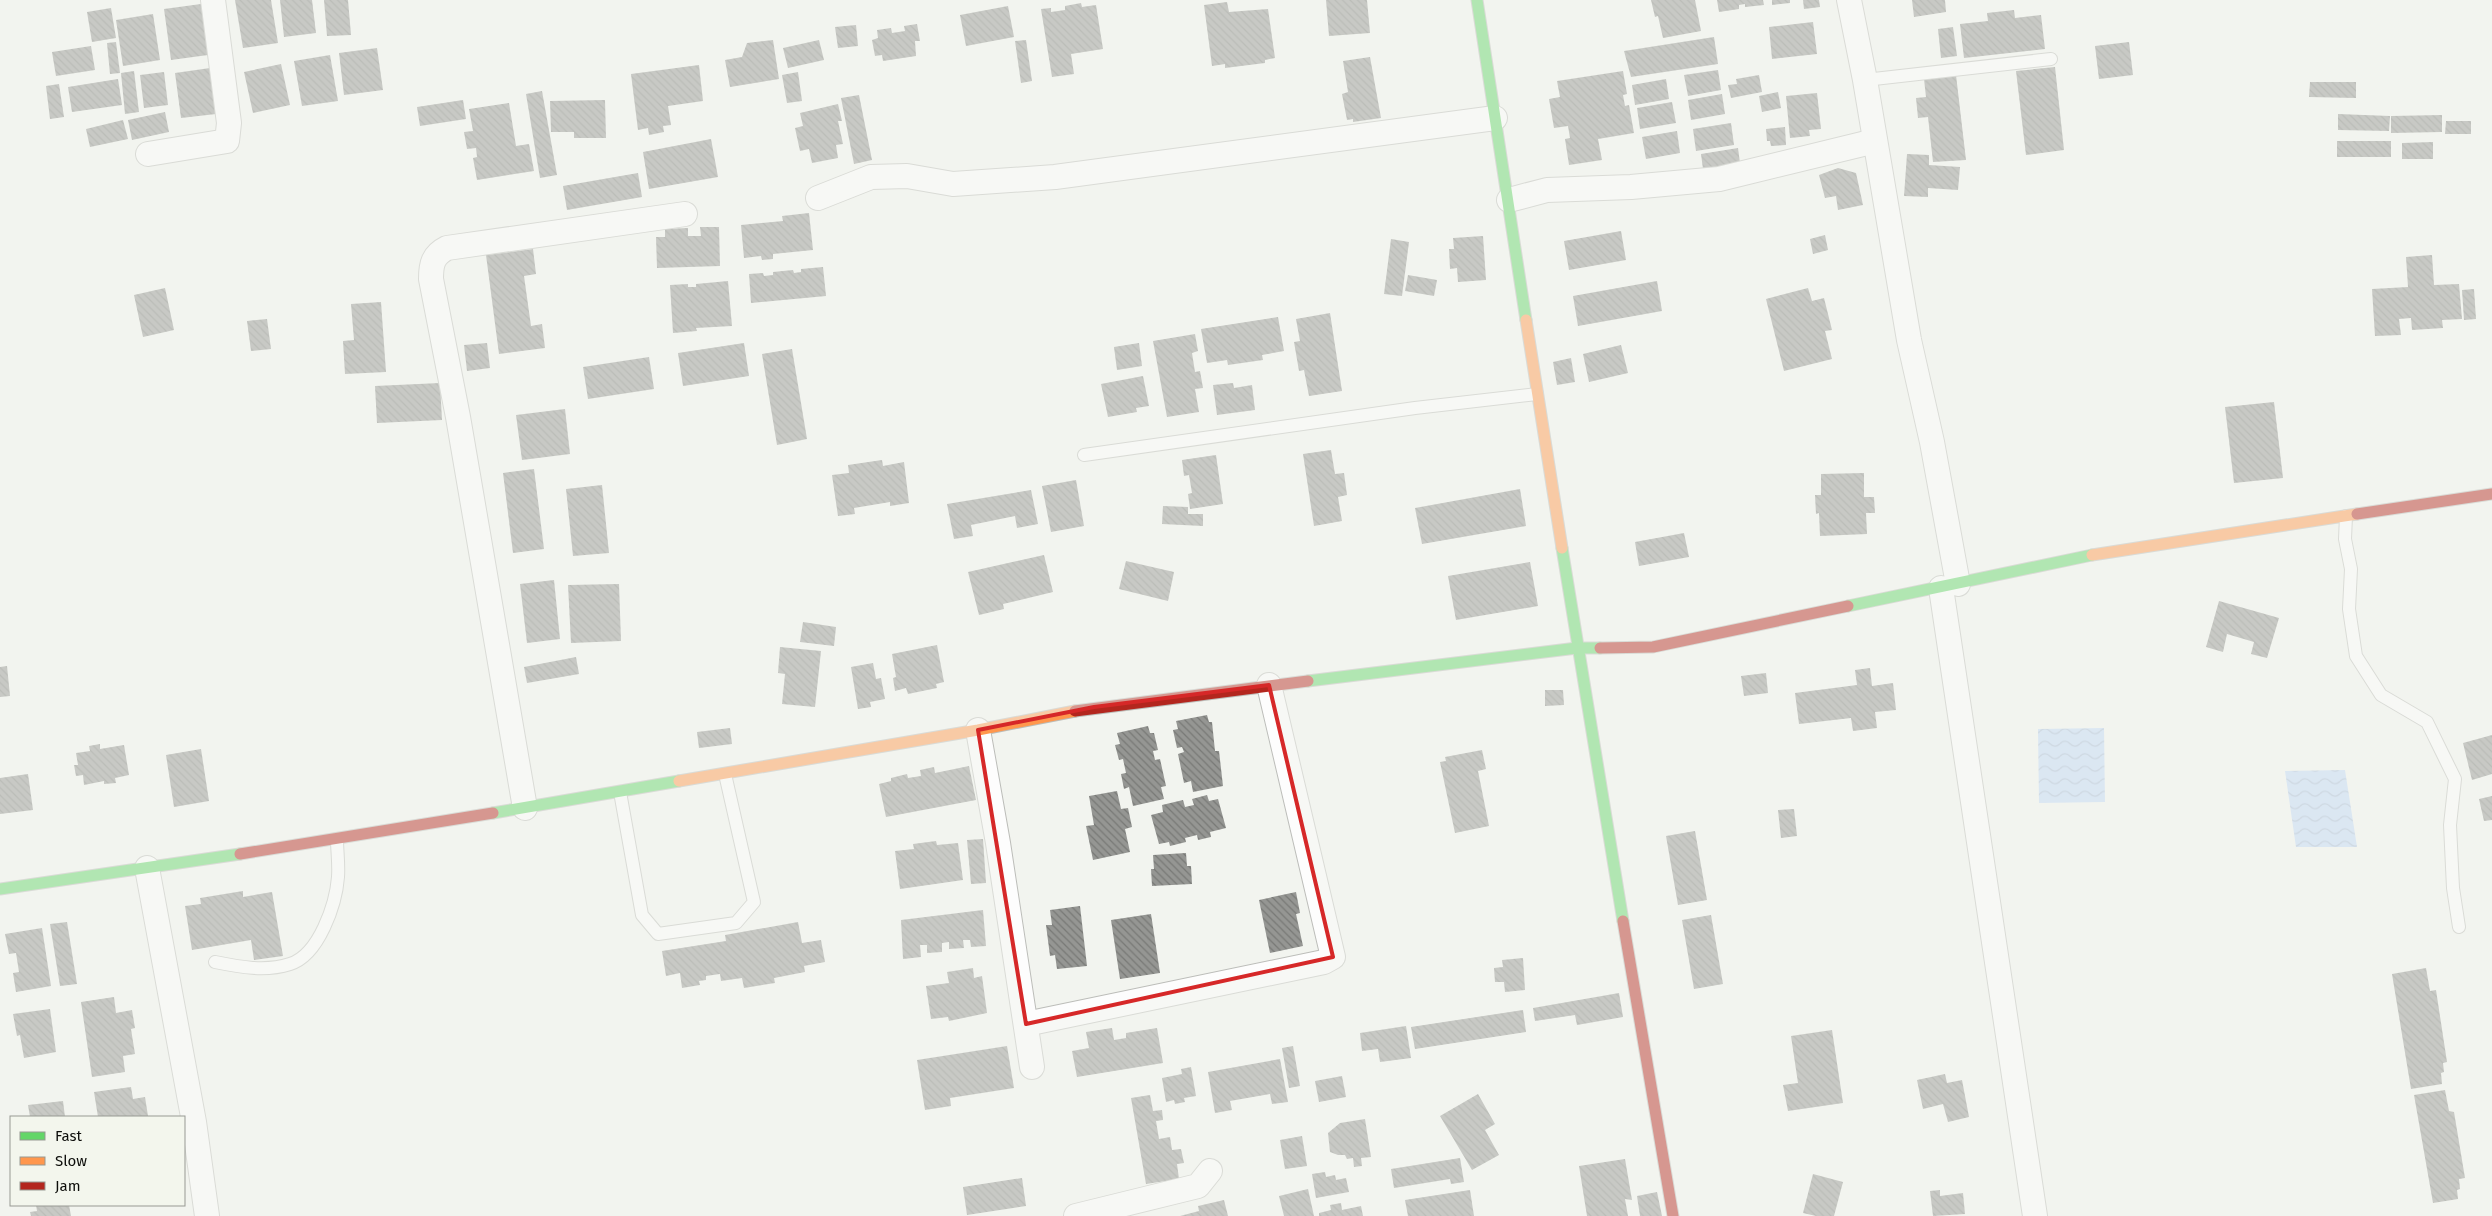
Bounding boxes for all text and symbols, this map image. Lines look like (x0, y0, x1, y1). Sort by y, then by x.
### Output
legend (10, 1116, 185, 1206)
text: Fast (55, 1127, 82, 1145)
text: Slow (55, 1152, 87, 1170)
text: Jam (55, 1177, 81, 1195)

